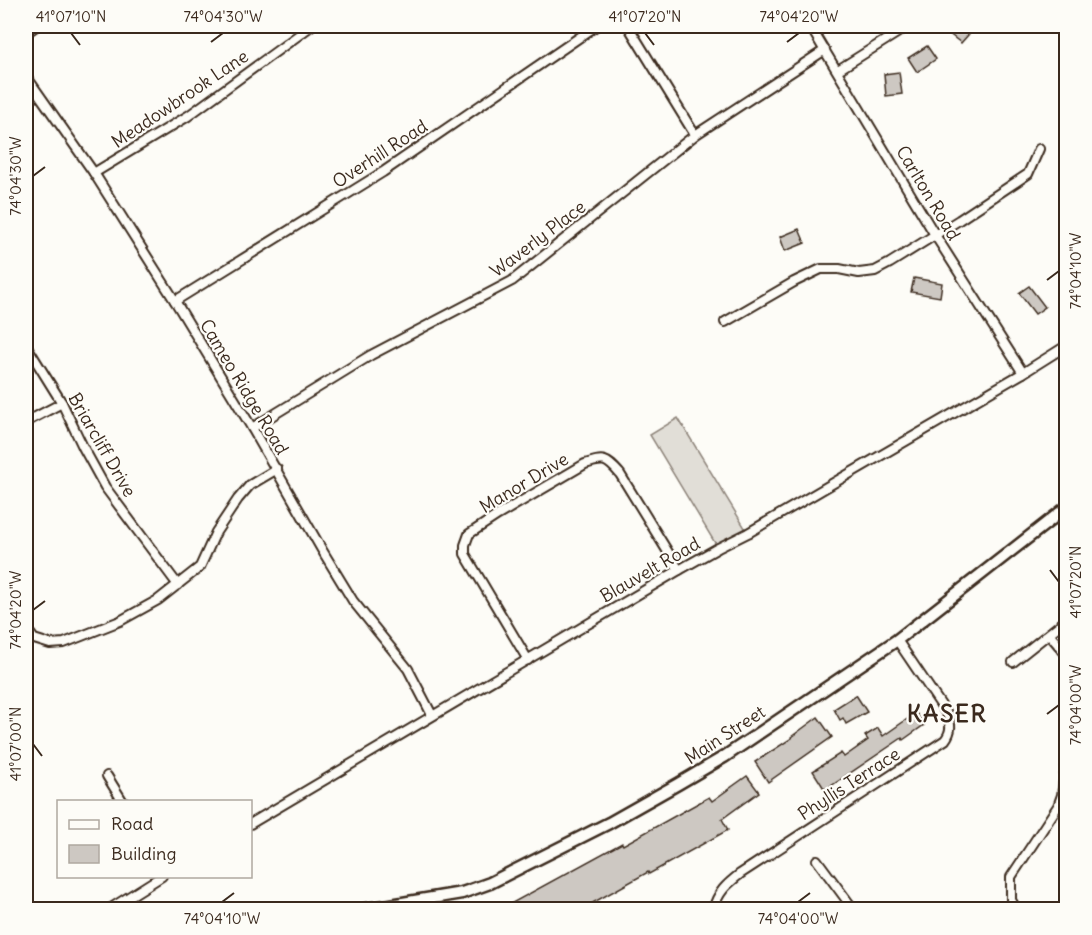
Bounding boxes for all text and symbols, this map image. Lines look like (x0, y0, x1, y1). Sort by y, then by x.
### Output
text: 41°07'10"N (36, 7, 106, 26)
text: 74°04'30"W (183, 7, 263, 26)
text: 41°07'20"N (609, 7, 681, 26)
text: 74°04'20"W (760, 7, 839, 26)
street label: Meadowbrook Lane (107, 44, 253, 153)
street label: Overhill Road (328, 114, 432, 193)
text: 74°04'30"W (6, 136, 25, 216)
street label: Carlton Road (891, 141, 966, 245)
street label: Waverly Place (485, 195, 590, 282)
text: 74°04'10"W (1066, 232, 1085, 309)
street label: Cameo Ridge Road (195, 315, 294, 459)
street label: Briarcliff Drive (63, 389, 142, 501)
street label: Manor Drive (475, 447, 572, 518)
street label: Blauvelt Road (596, 532, 704, 607)
text: 41°07'20"N (1066, 546, 1085, 618)
text: 74°04'20"W (6, 570, 25, 649)
text: 74°04'00"W (1066, 664, 1085, 745)
district label: KASER (907, 698, 987, 728)
street label: Main Street (680, 700, 769, 769)
text: 41°07'00"N (6, 707, 25, 781)
street label: Phyllis Terrace (793, 742, 904, 825)
legend (57, 800, 252, 878)
text: Road (111, 812, 154, 835)
text: Building (111, 842, 176, 865)
text: 74°04'10"W (184, 909, 261, 928)
text: 74°04'00"W (758, 909, 839, 928)

